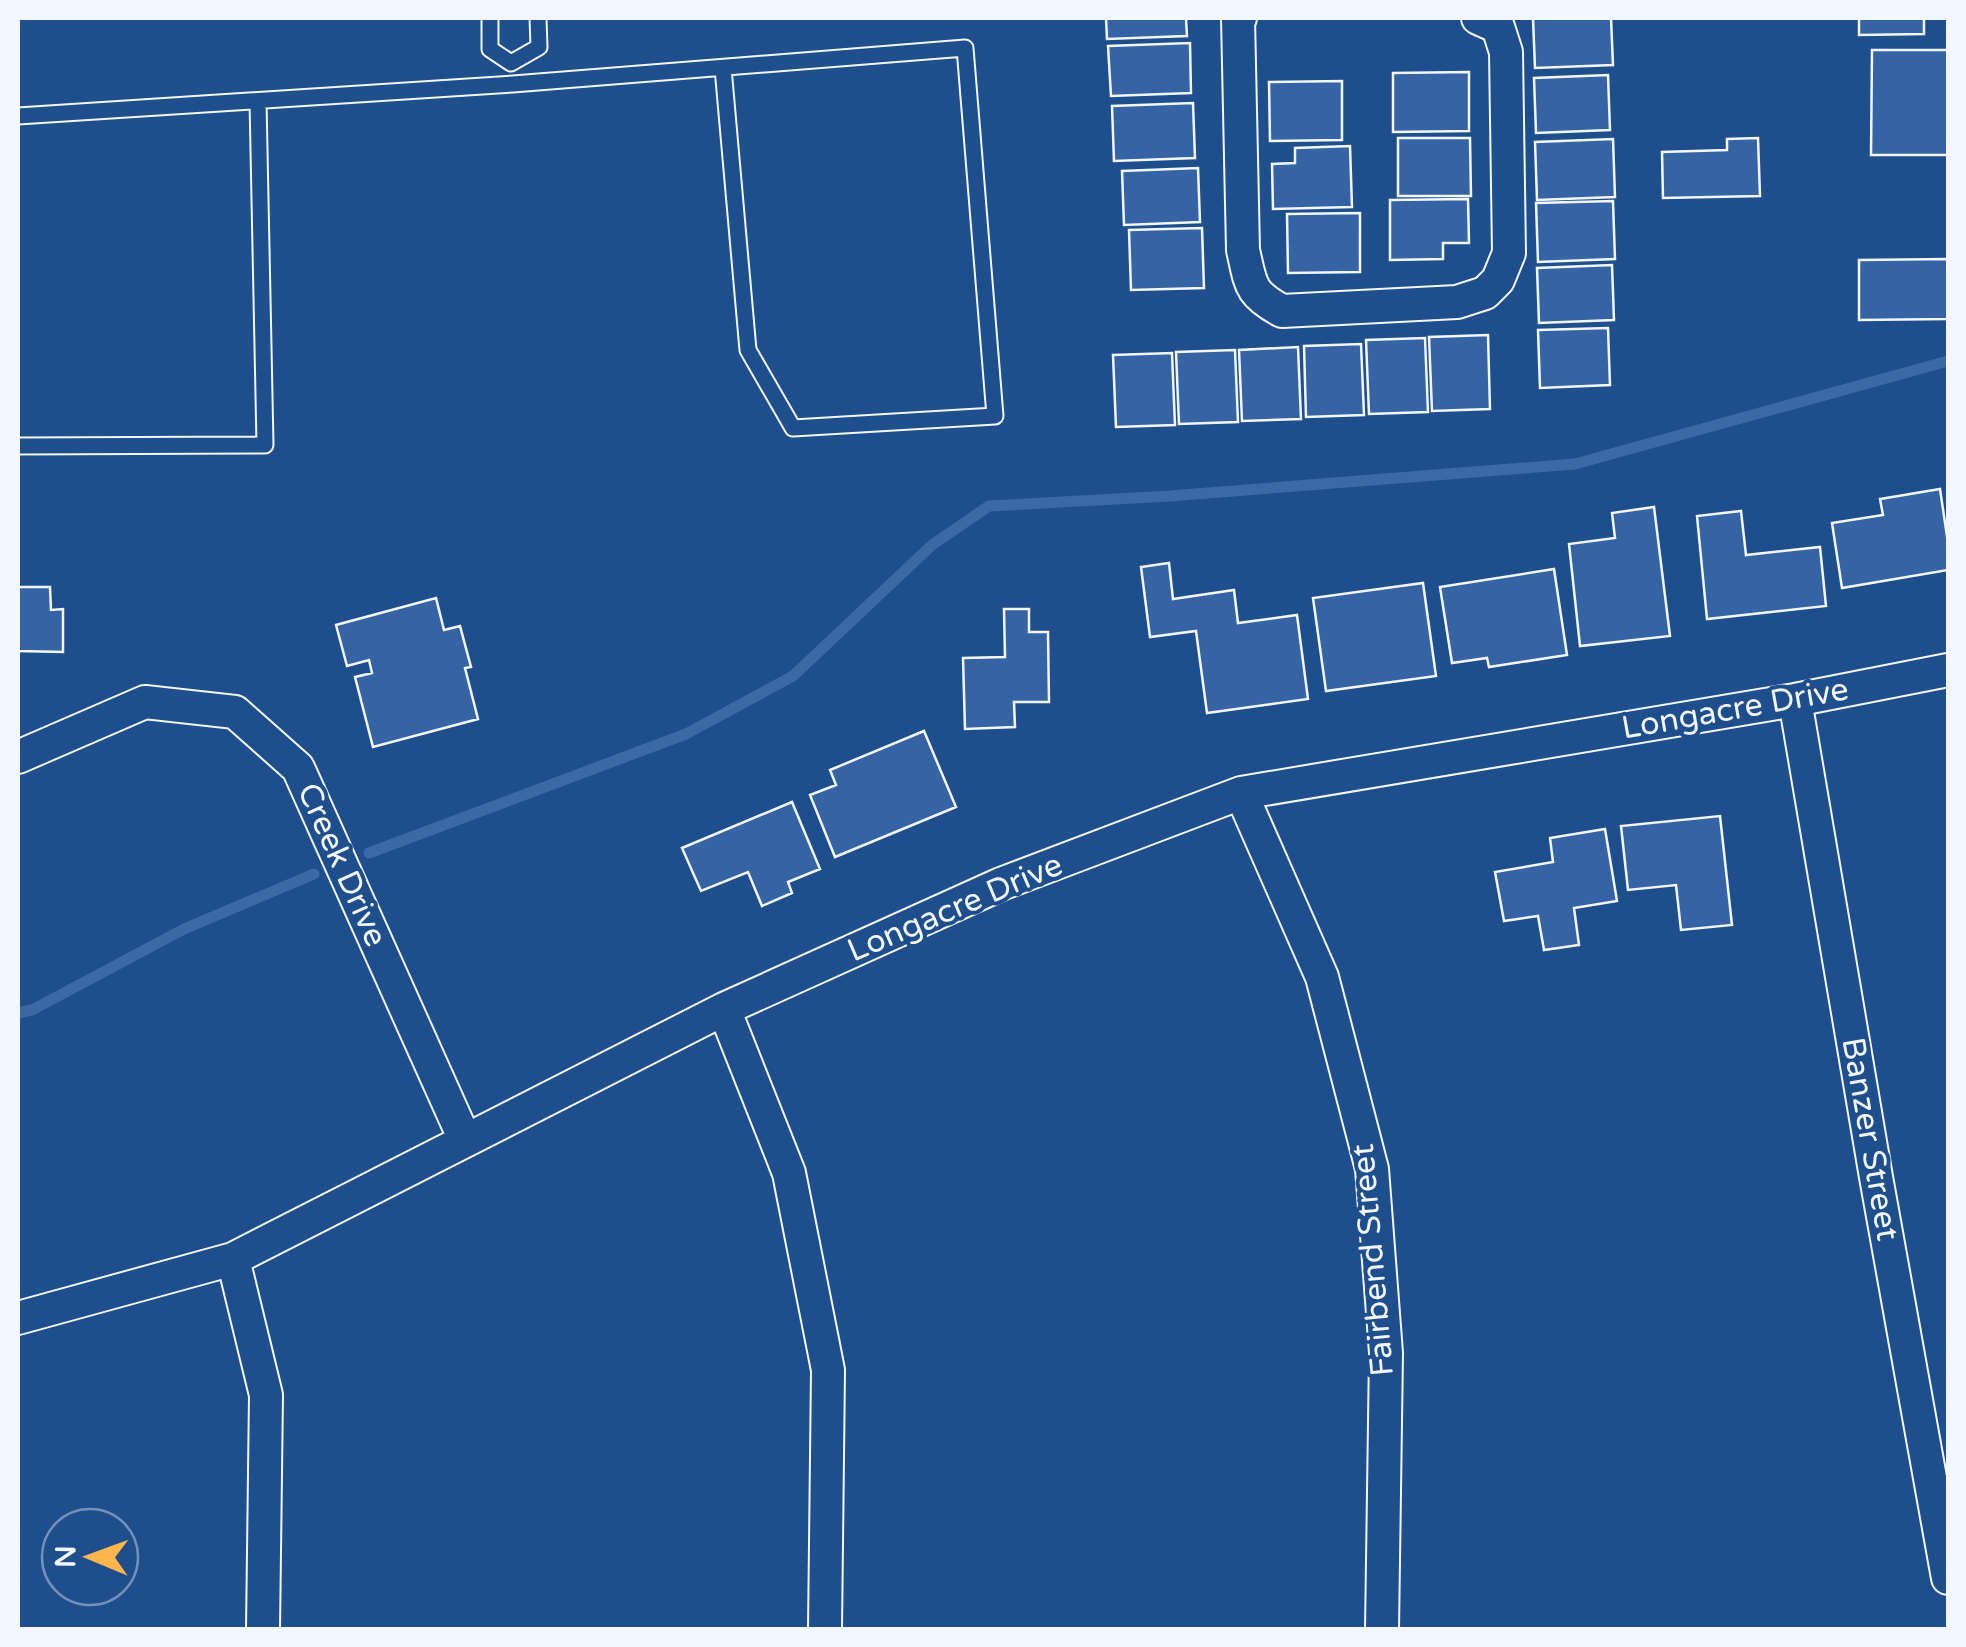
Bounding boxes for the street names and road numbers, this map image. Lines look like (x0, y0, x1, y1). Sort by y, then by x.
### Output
street label: Longacre Drive (1619, 670, 1851, 748)
street label: Creek Drive (289, 778, 395, 952)
street label: Longacre Drive (842, 846, 1068, 970)
street label: Banzer Street (1833, 1034, 1907, 1244)
street label: Fairbend Street (1344, 1142, 1402, 1378)

